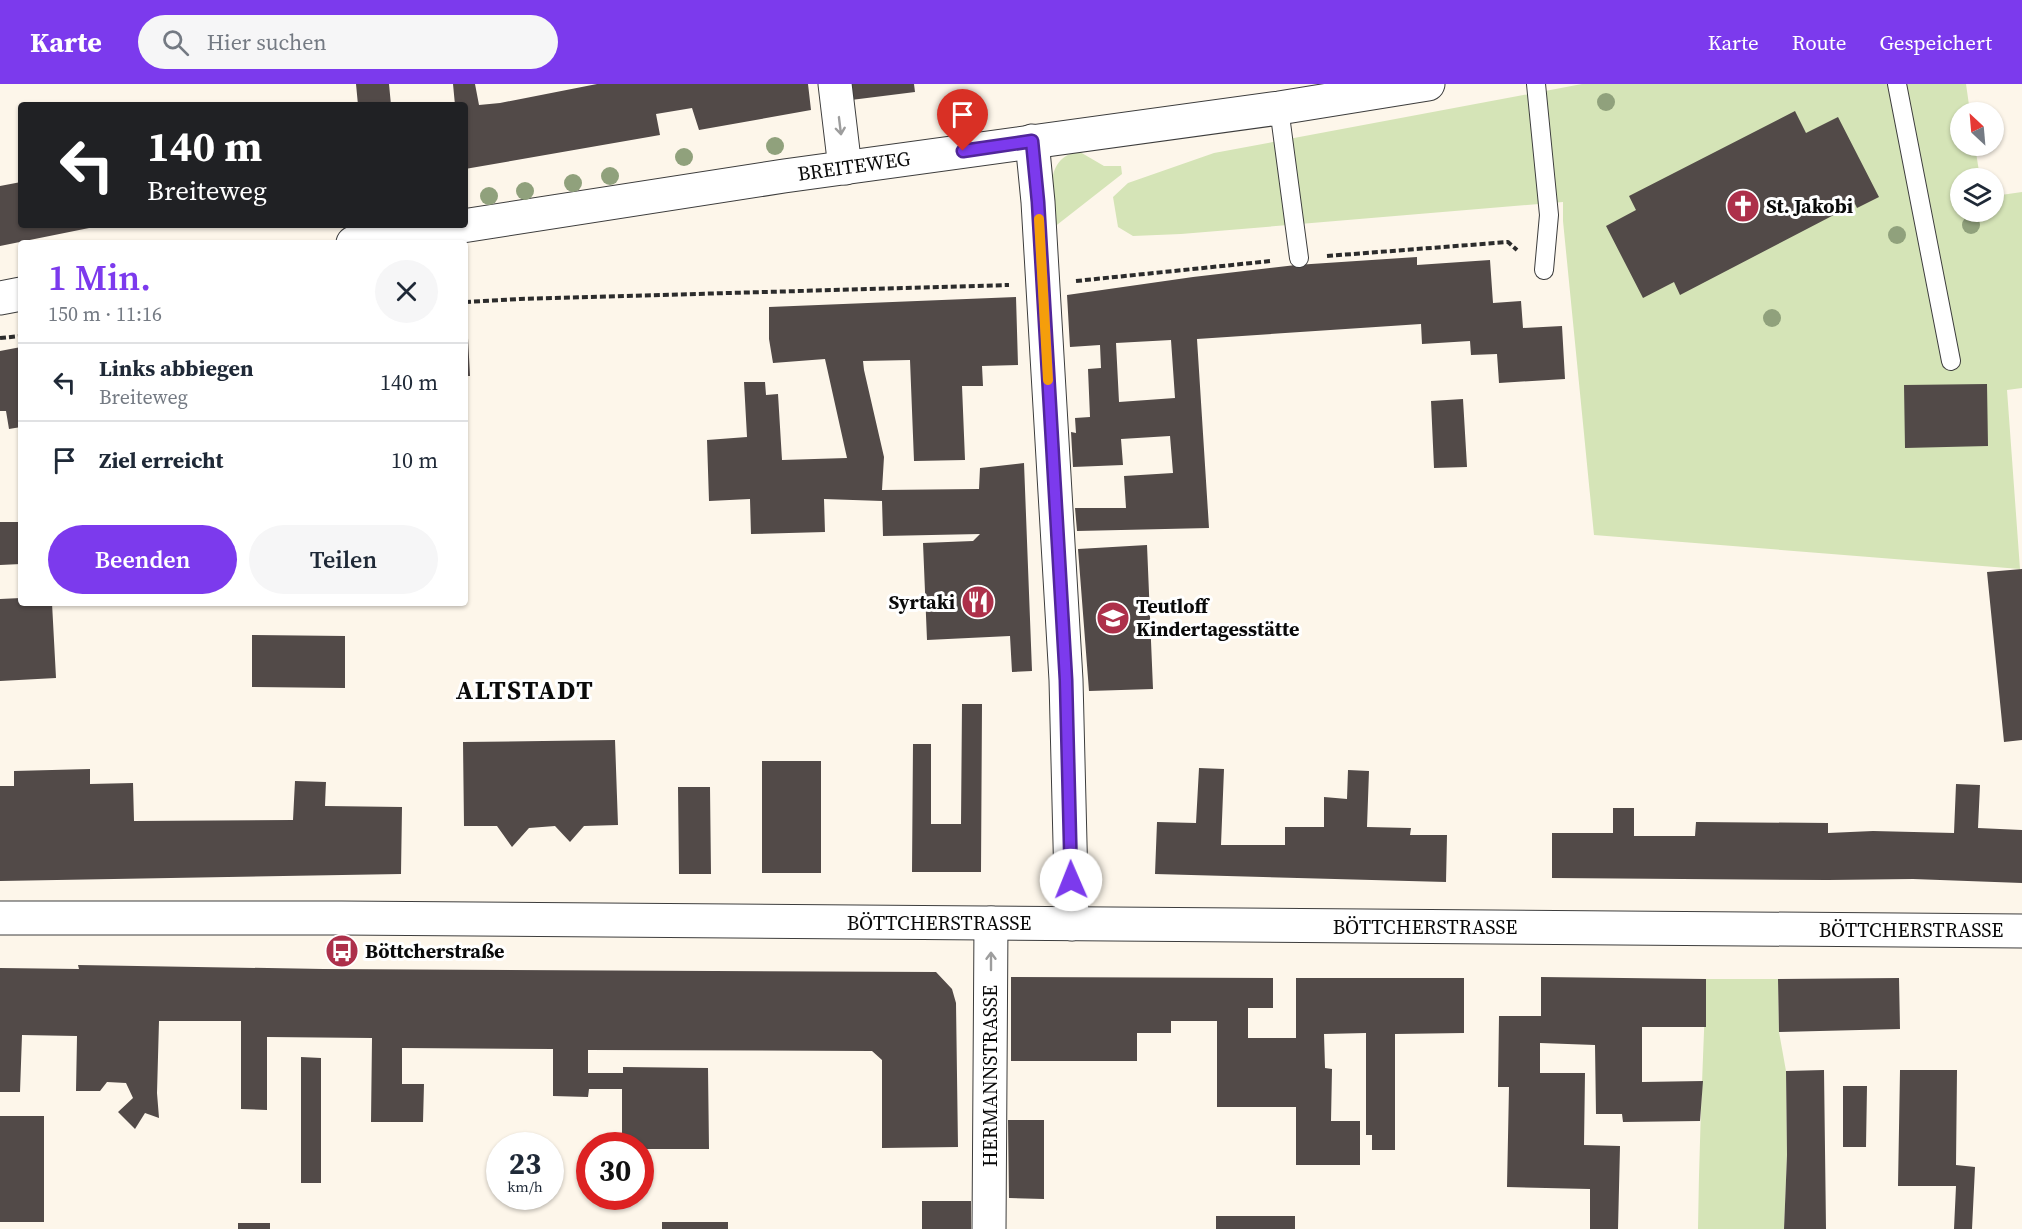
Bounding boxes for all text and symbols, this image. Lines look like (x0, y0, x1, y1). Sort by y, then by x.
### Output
search box (138, 15, 558, 69)
text: Karte (30, 23, 102, 61)
icon: search (159, 26, 192, 59)
text: Hier suchen (207, 27, 327, 57)
text: Karte (1708, 28, 1759, 57)
text: Route (1792, 28, 1846, 57)
text: Gespeichert (1879, 28, 1992, 57)
pin (937, 89, 988, 151)
icon: arrive (946, 98, 979, 131)
north arrow (1950, 102, 2004, 156)
map controls (1950, 102, 2004, 222)
one-way arrow (835, 115, 846, 135)
text: 140 m (147, 117, 262, 175)
icon: left (48, 126, 126, 204)
street label: BREITEWEG (796, 144, 912, 188)
button: layers (1950, 168, 2004, 222)
text: Breiteweg (147, 172, 267, 209)
church icon: St. Jakobi (1725, 188, 1761, 224)
place label: St. Jakobi (1766, 192, 1853, 220)
text: 1 Min. (48, 253, 151, 302)
button: close (375, 260, 438, 323)
text: 150 m · 11:16 (48, 300, 162, 328)
text: Links abbiegen (99, 353, 254, 383)
icon: left (48, 366, 81, 399)
text: 140 m (380, 367, 438, 397)
text: Breiteweg (99, 383, 188, 411)
icon: arrive (48, 444, 81, 477)
text: Ziel erreicht (99, 445, 223, 475)
text: 10 m (391, 445, 438, 475)
button: Beenden (48, 525, 237, 594)
button: Teilen (249, 525, 438, 594)
restaurant icon: Syrtaki (960, 584, 996, 620)
place label: Syrtaki (888, 588, 955, 616)
place label: Teutloff Kindertagesstätte (1136, 592, 1299, 643)
school or university icon: Teutloff Kindertagesstätte (1095, 600, 1131, 636)
district label: ALTSTADT (456, 672, 594, 708)
position arrow (1039, 848, 1103, 912)
street label: BÖTTCHERSTRASSE (847, 909, 1031, 937)
street label: BÖTTCHERSTRASSE (1333, 913, 1517, 941)
street label: BÖTTCHERSTRASSE (1819, 916, 2003, 944)
bus stop icon: Böttcherstraße (324, 933, 360, 969)
place label: Böttcherstraße (365, 937, 505, 965)
one-way arrow (985, 951, 997, 971)
street label: HERMANNSTRASSE (976, 985, 1004, 1167)
speed limit sign: 30 (576, 1132, 654, 1210)
text: 23 (509, 1143, 541, 1184)
text: km/h (507, 1176, 543, 1197)

